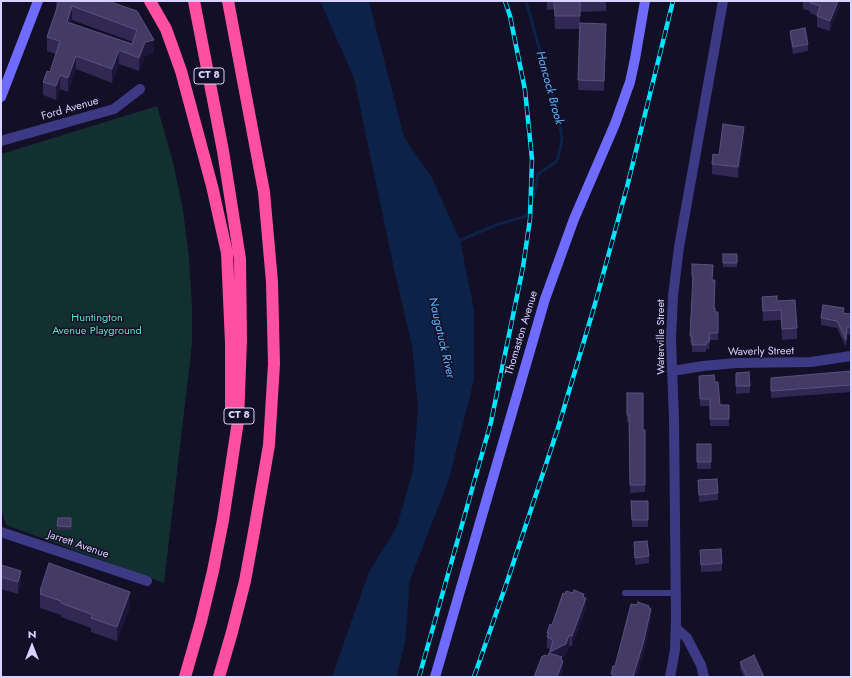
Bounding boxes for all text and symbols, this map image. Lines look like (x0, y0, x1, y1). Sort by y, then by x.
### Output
water label: Hancock Brook (532, 50, 566, 126)
road number: CT 8 (194, 68, 224, 84)
street label: Ford Avenue (40, 95, 100, 123)
street label: Thomaston Avenue (503, 289, 541, 377)
water label: Naugatuck River (425, 296, 457, 380)
street label: Waterville Street (654, 299, 668, 375)
park label: Huntington Avenue Playground (52, 311, 142, 337)
street label: Waverly Street (728, 345, 794, 359)
road number: CT 8 (224, 408, 254, 424)
street label: Jarrett Avenue (46, 528, 110, 562)
north arrow (12, 626, 52, 666)
text: N (28, 626, 36, 642)

